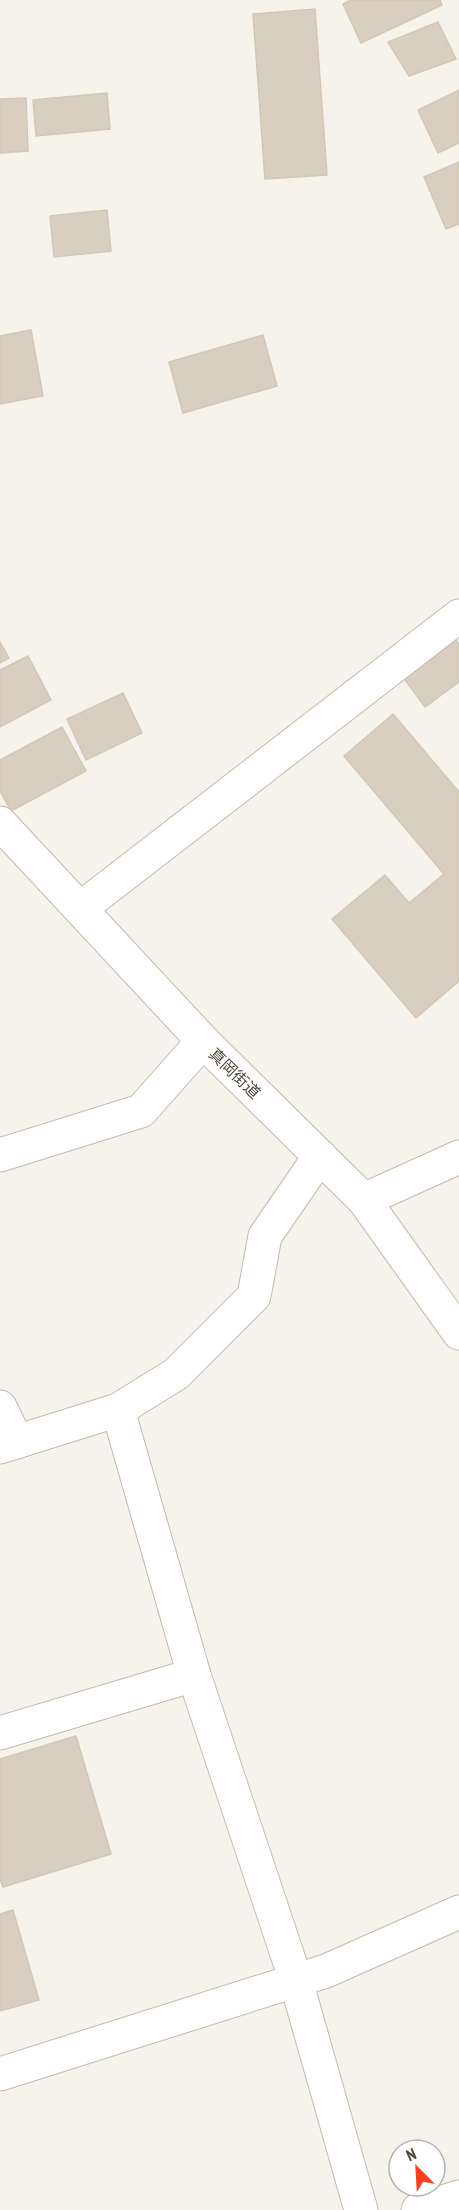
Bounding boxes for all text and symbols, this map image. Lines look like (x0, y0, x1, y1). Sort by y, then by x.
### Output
street label: 真岡街道 (205, 1044, 265, 1102)
north arrow (387, 2138, 447, 2198)
text: N (403, 2143, 419, 2165)

